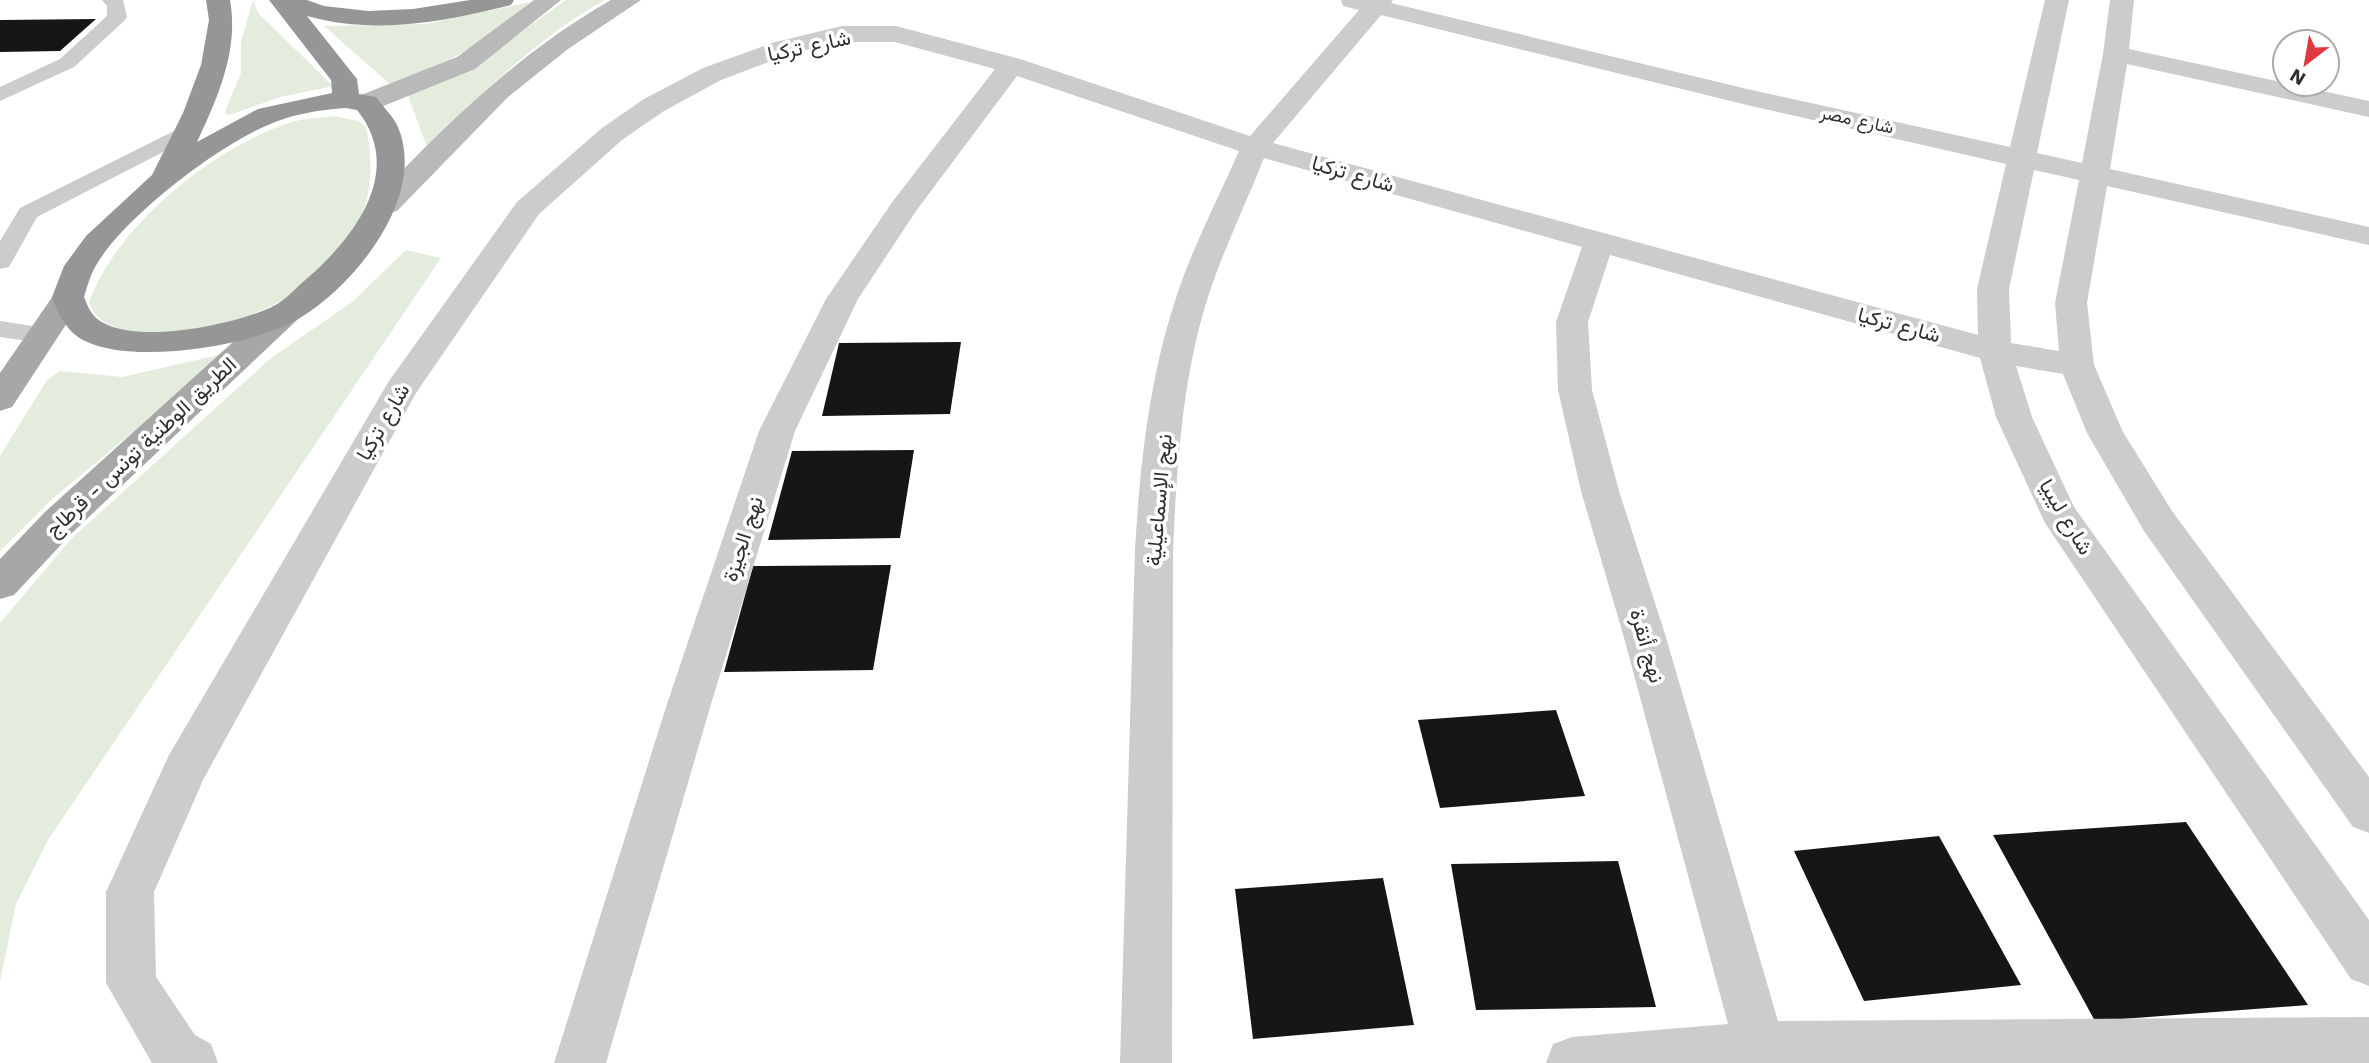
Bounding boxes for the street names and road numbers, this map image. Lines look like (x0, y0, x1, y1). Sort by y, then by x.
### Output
street label: شارع تركيا (765, 25, 853, 68)
street label: شارع مصر (1817, 101, 1896, 139)
street label: شارع تركيا (1309, 150, 1397, 199)
street label: شارع تركيا (1855, 302, 1943, 349)
street label: الطريق الوطنية تونس - قرطاج (40, 352, 243, 543)
street label: شارع تركيا (351, 379, 416, 466)
street label: نهج الإسماعيلية (1140, 433, 1179, 567)
street label: شارع ليبيا (2033, 475, 2099, 560)
street label: نهج الجيزة (717, 493, 770, 585)
street label: نهج أنقرة (1623, 606, 1670, 686)

